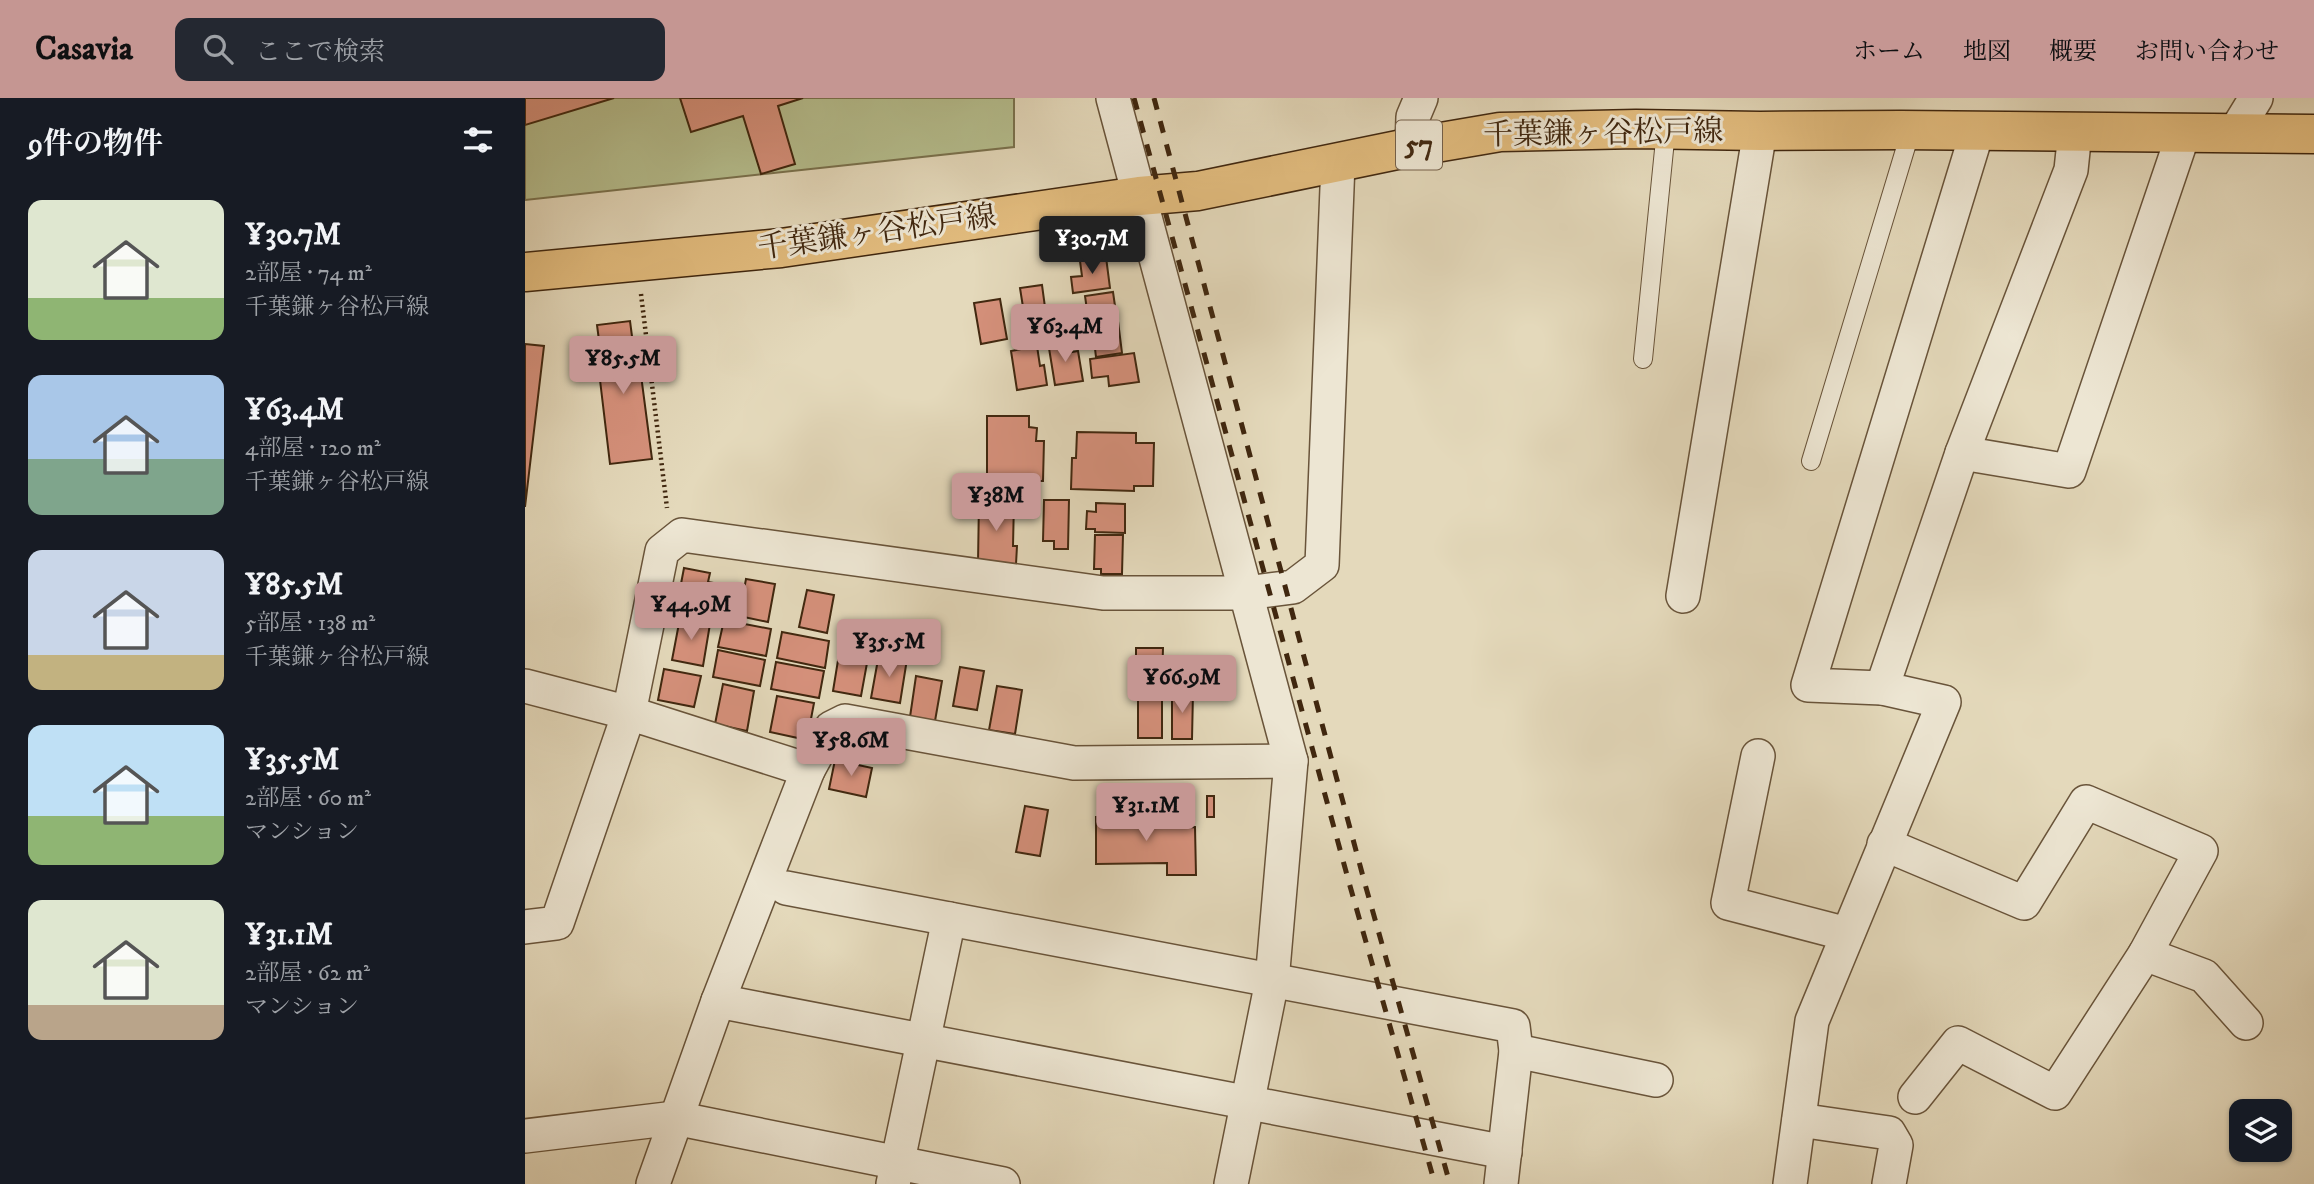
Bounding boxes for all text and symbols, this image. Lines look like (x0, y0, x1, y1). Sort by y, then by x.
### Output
search box (175, 18, 665, 81)
text: Casavia (35, 29, 133, 70)
icon: search (199, 30, 237, 68)
text: ここで検索 (255, 36, 385, 69)
text: ホーム (1853, 37, 1925, 67)
text: 地図 (1963, 37, 2011, 67)
text: 概要 (2049, 37, 2097, 67)
text: お問い合わせ (2135, 37, 2279, 67)
street label: 千葉鎌ヶ谷松戸線 (1483, 113, 1723, 155)
road number: 57 (1396, 120, 1442, 170)
icon: filters (459, 121, 497, 159)
text: 9件の物件 (28, 126, 163, 163)
street label: 千葉鎌ヶ谷松戸線 (756, 198, 998, 268)
pin: ¥30.7M (1035, 216, 1149, 276)
text: ¥30.7M (245, 217, 341, 254)
text: ¥30.7M (1055, 224, 1129, 253)
icon: home (84, 228, 168, 312)
text: 2部屋 · 74 m² (245, 259, 372, 288)
text: 千葉鎌ヶ谷松戸線 (245, 293, 429, 322)
pin: ¥63.4M (1008, 304, 1122, 364)
text: ¥63.4M (1027, 312, 1103, 341)
pin: ¥85.5M (566, 336, 680, 396)
text: ¥85.5M (585, 344, 661, 373)
text: ¥63.4M (245, 392, 344, 429)
icon: home (84, 403, 168, 487)
text: 4部屋 · 120 m² (245, 434, 381, 463)
text: 千葉鎌ヶ谷松戸線 (245, 468, 429, 497)
pin: ¥38M (955, 474, 1037, 533)
text: ¥38M (968, 481, 1024, 510)
text: ¥85.5M (245, 567, 343, 604)
icon: home (84, 578, 168, 662)
pin: ¥44.9M (634, 582, 748, 642)
text: ¥44.9M (651, 590, 731, 619)
text: 5部屋 · 138 m² (245, 609, 375, 638)
pin: ¥35.5M (832, 620, 946, 679)
text: ¥35.5M (853, 627, 925, 656)
text: 千葉鎌ヶ谷松戸線 (245, 643, 429, 672)
pin: ¥66.9M (1125, 656, 1239, 715)
text: ¥66.9M (1143, 663, 1221, 692)
pin: ¥58.6M (794, 718, 908, 778)
text: ¥58.6M (813, 726, 889, 755)
text: ¥35.5M (245, 742, 339, 779)
icon: home (84, 753, 168, 837)
text: 2部屋 · 60 m² (245, 784, 371, 813)
pin: ¥31.1M (1089, 784, 1203, 843)
text: ¥31.1M (1112, 791, 1180, 820)
text: マンション (245, 818, 359, 847)
text: ¥31.1M (245, 917, 333, 954)
icon: home (84, 928, 168, 1012)
text: 2部屋 · 62 m² (245, 959, 370, 988)
text: マンション (245, 993, 359, 1022)
map controls (2229, 1099, 2292, 1162)
button: layers (2229, 1099, 2292, 1162)

